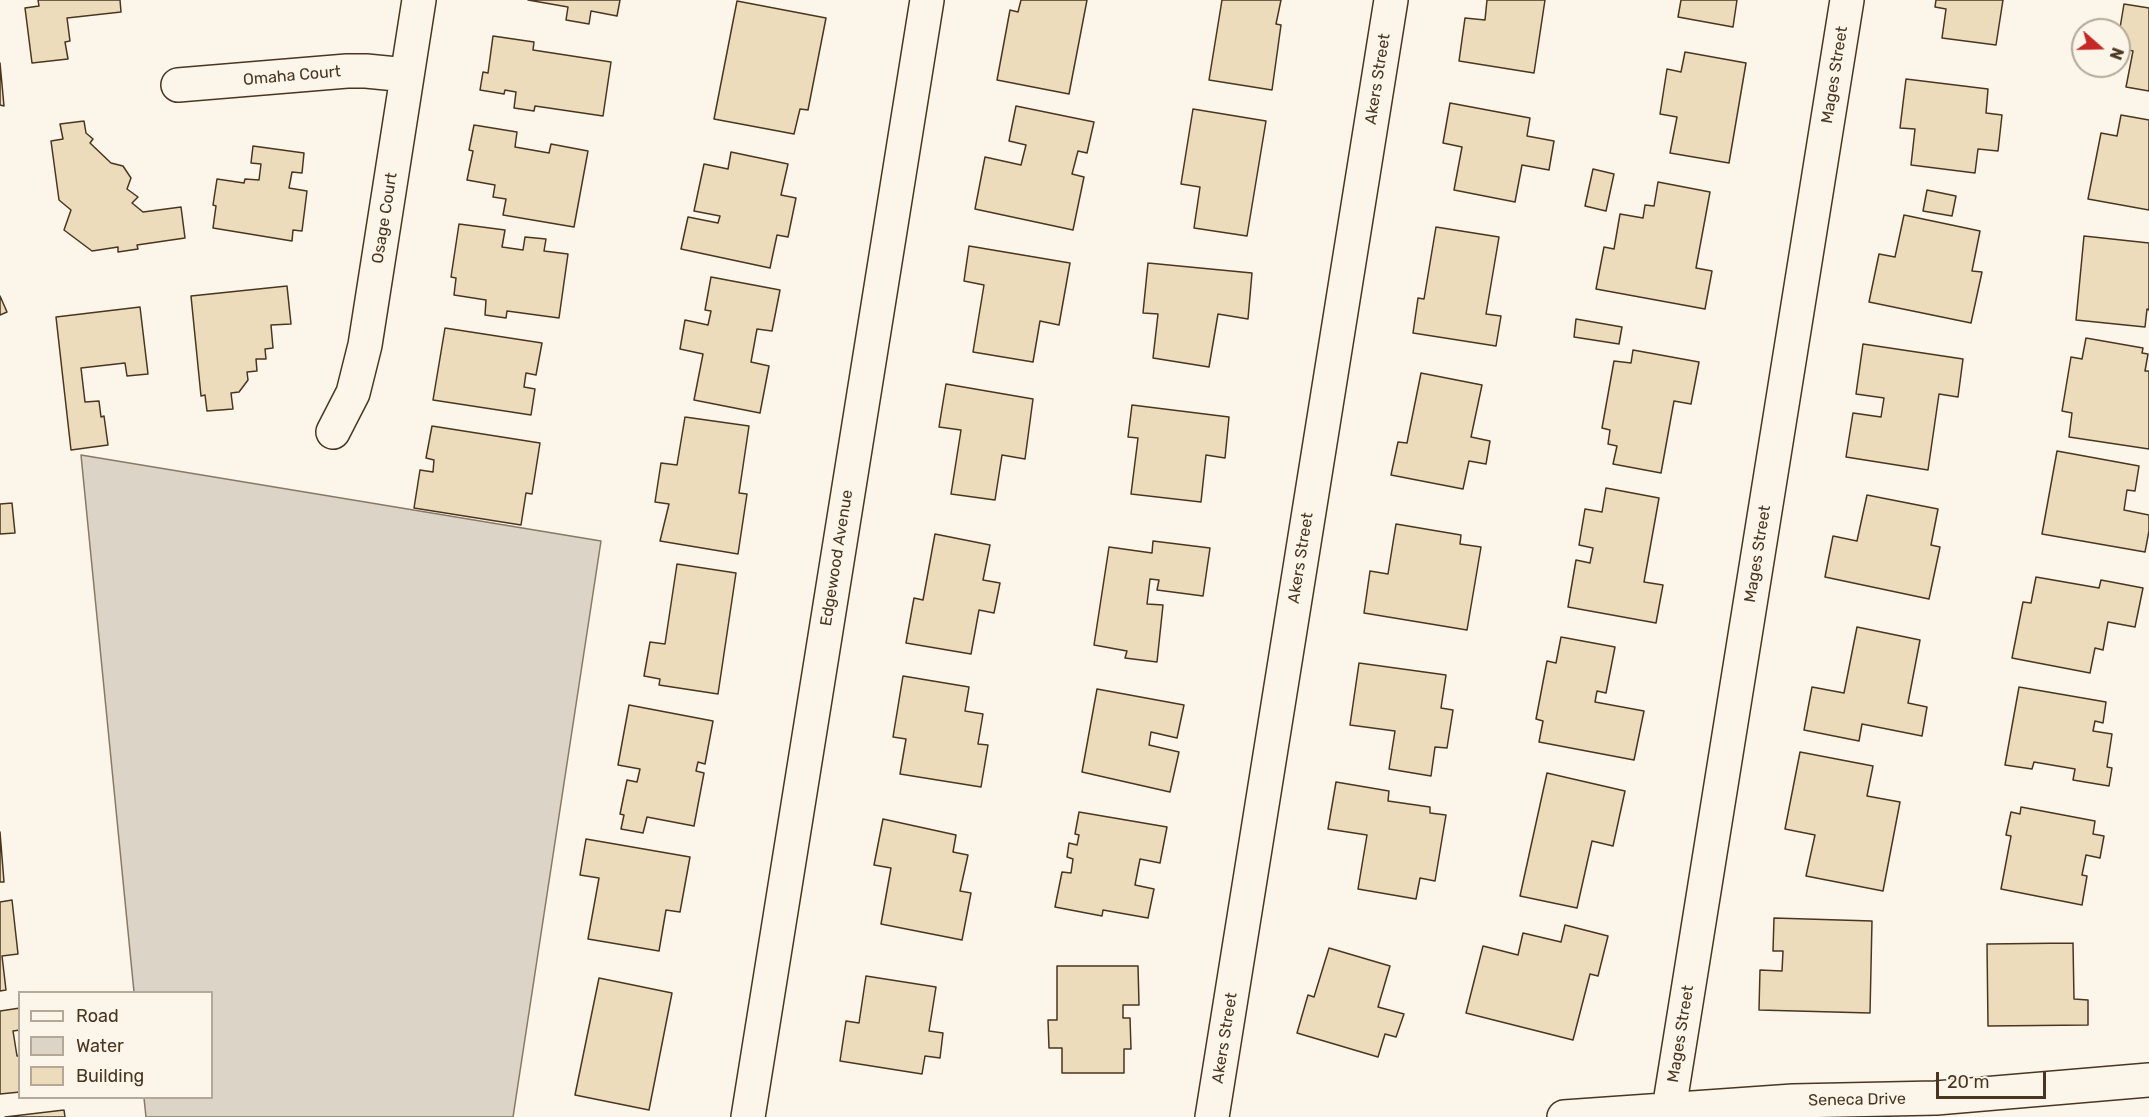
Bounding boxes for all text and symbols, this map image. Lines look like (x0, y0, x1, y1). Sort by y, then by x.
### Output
north arrow (2071, 18, 2131, 78)
street label: Mages Street (1818, 25, 1852, 125)
street label: Akers Street (1361, 32, 1395, 126)
text: N (2106, 45, 2127, 62)
street label: Omaha Court (242, 62, 342, 90)
street label: Osage Court (368, 171, 402, 265)
street label: Edgewood Avenue (817, 488, 857, 628)
street label: Mages Street (1741, 504, 1775, 604)
street label: Akers Street (1284, 511, 1318, 605)
street label: Mages Street (1664, 984, 1698, 1084)
legend (18, 991, 213, 1099)
street label: Akers Street (1208, 991, 1242, 1085)
text: Road (76, 1005, 119, 1027)
text: Water (76, 1035, 124, 1057)
scale bar (1939, 1060, 2048, 1098)
text: Building (76, 1065, 144, 1087)
text: 20 m (1947, 1071, 1989, 1093)
street label: Seneca Drive (1808, 1090, 1906, 1110)

